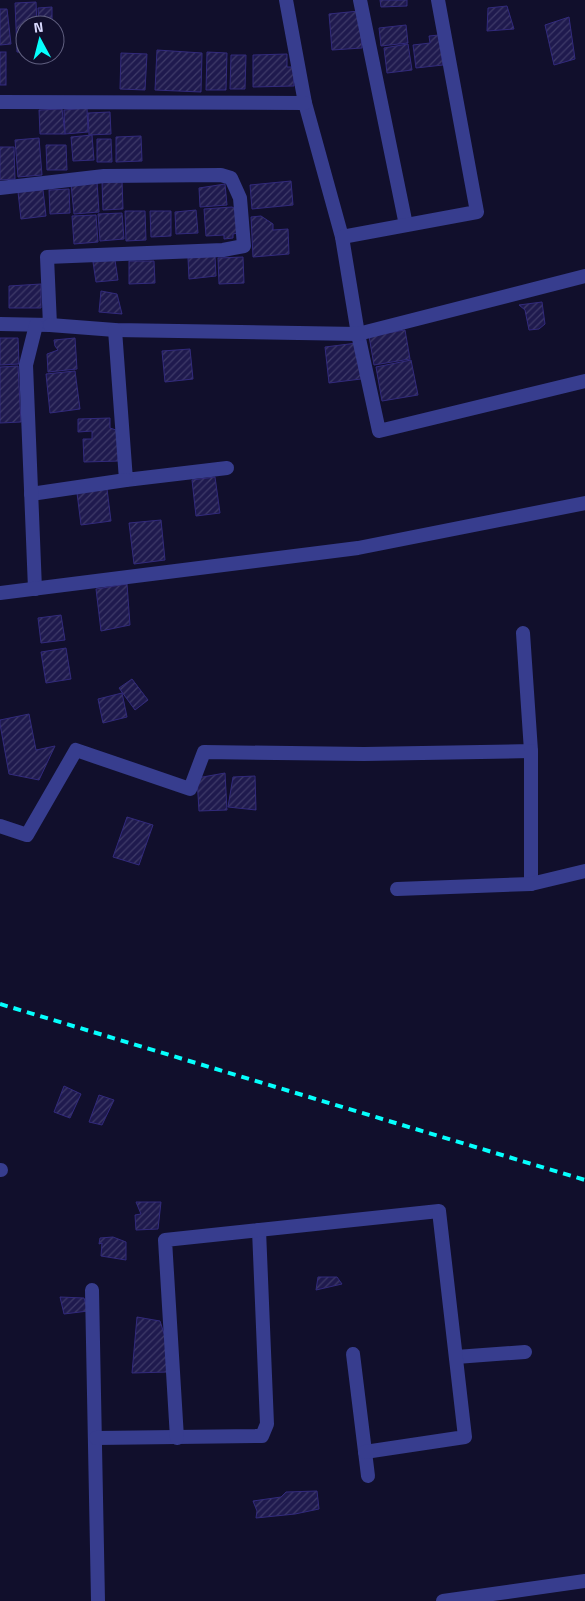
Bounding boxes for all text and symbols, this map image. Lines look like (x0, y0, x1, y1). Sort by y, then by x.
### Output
north arrow (15, 15, 65, 65)
text: N (32, 16, 44, 38)

